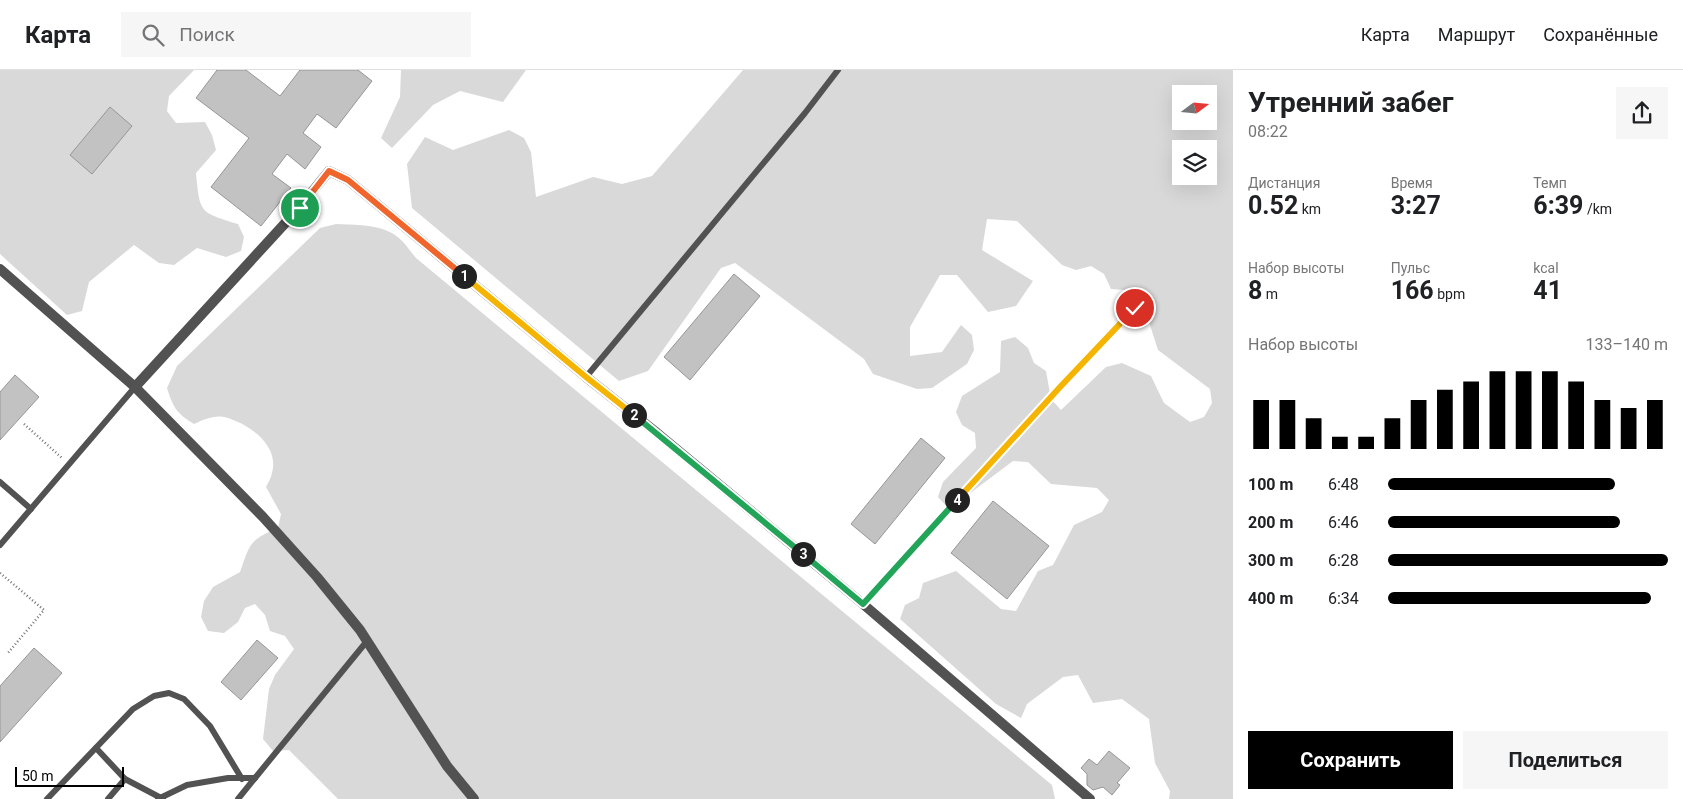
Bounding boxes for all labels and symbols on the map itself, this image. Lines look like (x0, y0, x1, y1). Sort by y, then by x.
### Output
north arrow (1172, 85, 1218, 130)
pin (279, 187, 321, 229)
pin: 1 (452, 264, 476, 288)
pin (1114, 287, 1156, 329)
pin: 2 (622, 402, 646, 428)
pin: 4 (944, 488, 970, 512)
pin: 3 (790, 542, 816, 566)
scale bar (15, 764, 124, 787)

